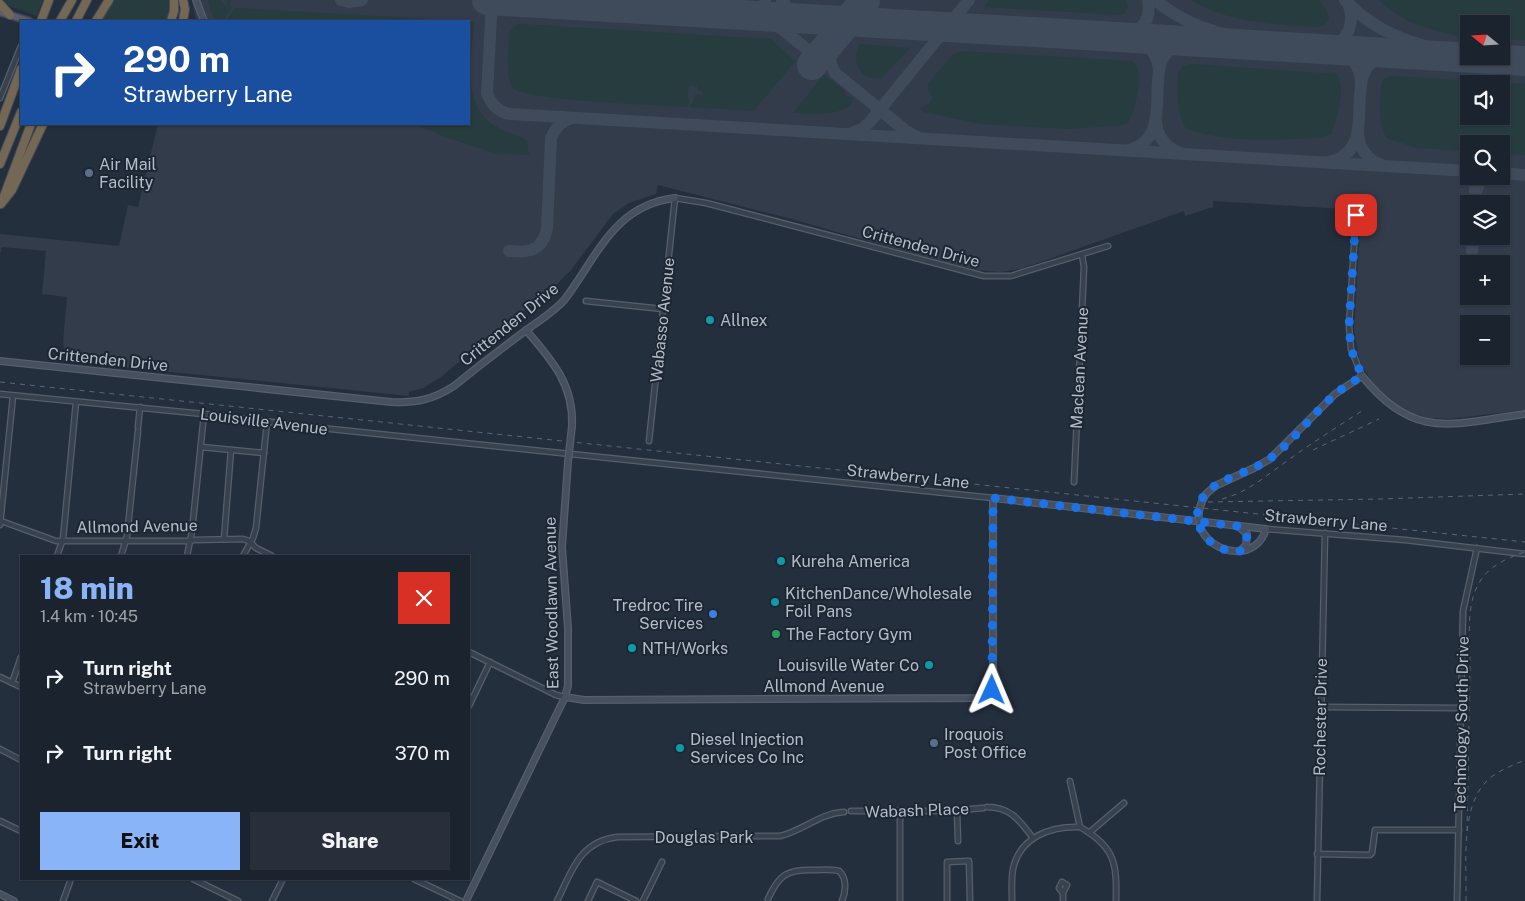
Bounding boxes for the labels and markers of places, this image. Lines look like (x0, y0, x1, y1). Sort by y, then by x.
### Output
place label: Air Mail Facility (99, 155, 157, 192)
marker: Air Mail Facility (83, 167, 95, 179)
pin (1335, 194, 1377, 236)
place label: Allnex (720, 311, 768, 330)
marker: Allnex (704, 314, 716, 326)
place label: Kureha America (791, 552, 910, 571)
marker: Kureha America (775, 555, 787, 567)
place label: KitchenDance/Wholesale Foil Pans (785, 584, 972, 621)
place label: Tredroc Tire Services (613, 596, 703, 633)
marker: KitchenDance/Wholesale Foil Pans (769, 596, 781, 608)
marker: Tredroc Tire Services (707, 608, 719, 620)
place label: The Factory Gym (786, 625, 912, 644)
marker: The Factory Gym (770, 628, 782, 640)
place label: NTH/Works (642, 639, 728, 658)
marker: NTH/Works (626, 642, 638, 654)
place label: Louisville Water Co (778, 656, 919, 675)
marker: Louisville Water Co (923, 659, 935, 671)
place label: Iroquois Post Office (944, 725, 1027, 762)
place label: Diesel Injection Services Co Inc (690, 730, 804, 767)
marker: Iroquois Post Office (928, 737, 940, 749)
marker: Diesel Injection Services Co Inc (674, 742, 686, 754)

